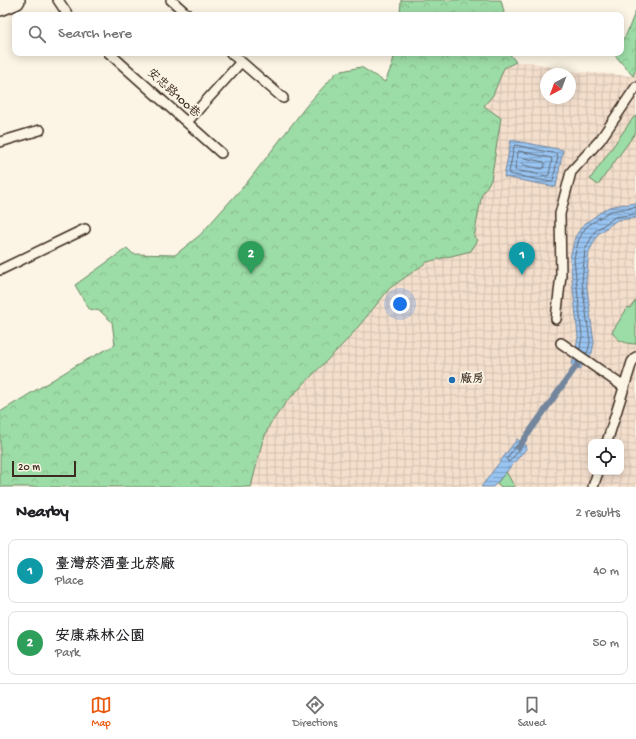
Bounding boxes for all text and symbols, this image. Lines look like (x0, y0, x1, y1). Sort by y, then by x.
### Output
search box (12, 12, 624, 56)
icon: search (26, 23, 48, 45)
text: Search here (58, 25, 132, 43)
street label: 安忠路100巷 (144, 66, 203, 121)
north arrow (540, 68, 576, 104)
pin: 2 (238, 241, 264, 274)
pin: 1 (509, 242, 535, 275)
your location (390, 294, 410, 314)
place label: 廠房 (460, 372, 484, 387)
marker: 廠房 (447, 375, 457, 385)
map controls (588, 439, 624, 475)
button: locate (588, 439, 624, 475)
scale bar (12, 459, 76, 478)
text: 20 m (18, 462, 40, 474)
text: Nearby (16, 503, 69, 523)
text: 2 results (575, 506, 620, 521)
text: 臺灣菸酒臺北菸廠 (55, 556, 175, 574)
text: 1 (27, 564, 33, 579)
text: 40 m (593, 564, 619, 579)
text: Place (55, 574, 83, 589)
text: 安康森林公園 (55, 628, 145, 646)
text: 2 (27, 636, 33, 651)
text: 50 m (592, 636, 619, 651)
text: Park (55, 646, 80, 661)
tab: Map (90, 694, 112, 730)
tab: Directions (293, 694, 337, 730)
tab: Saved (518, 694, 546, 730)

